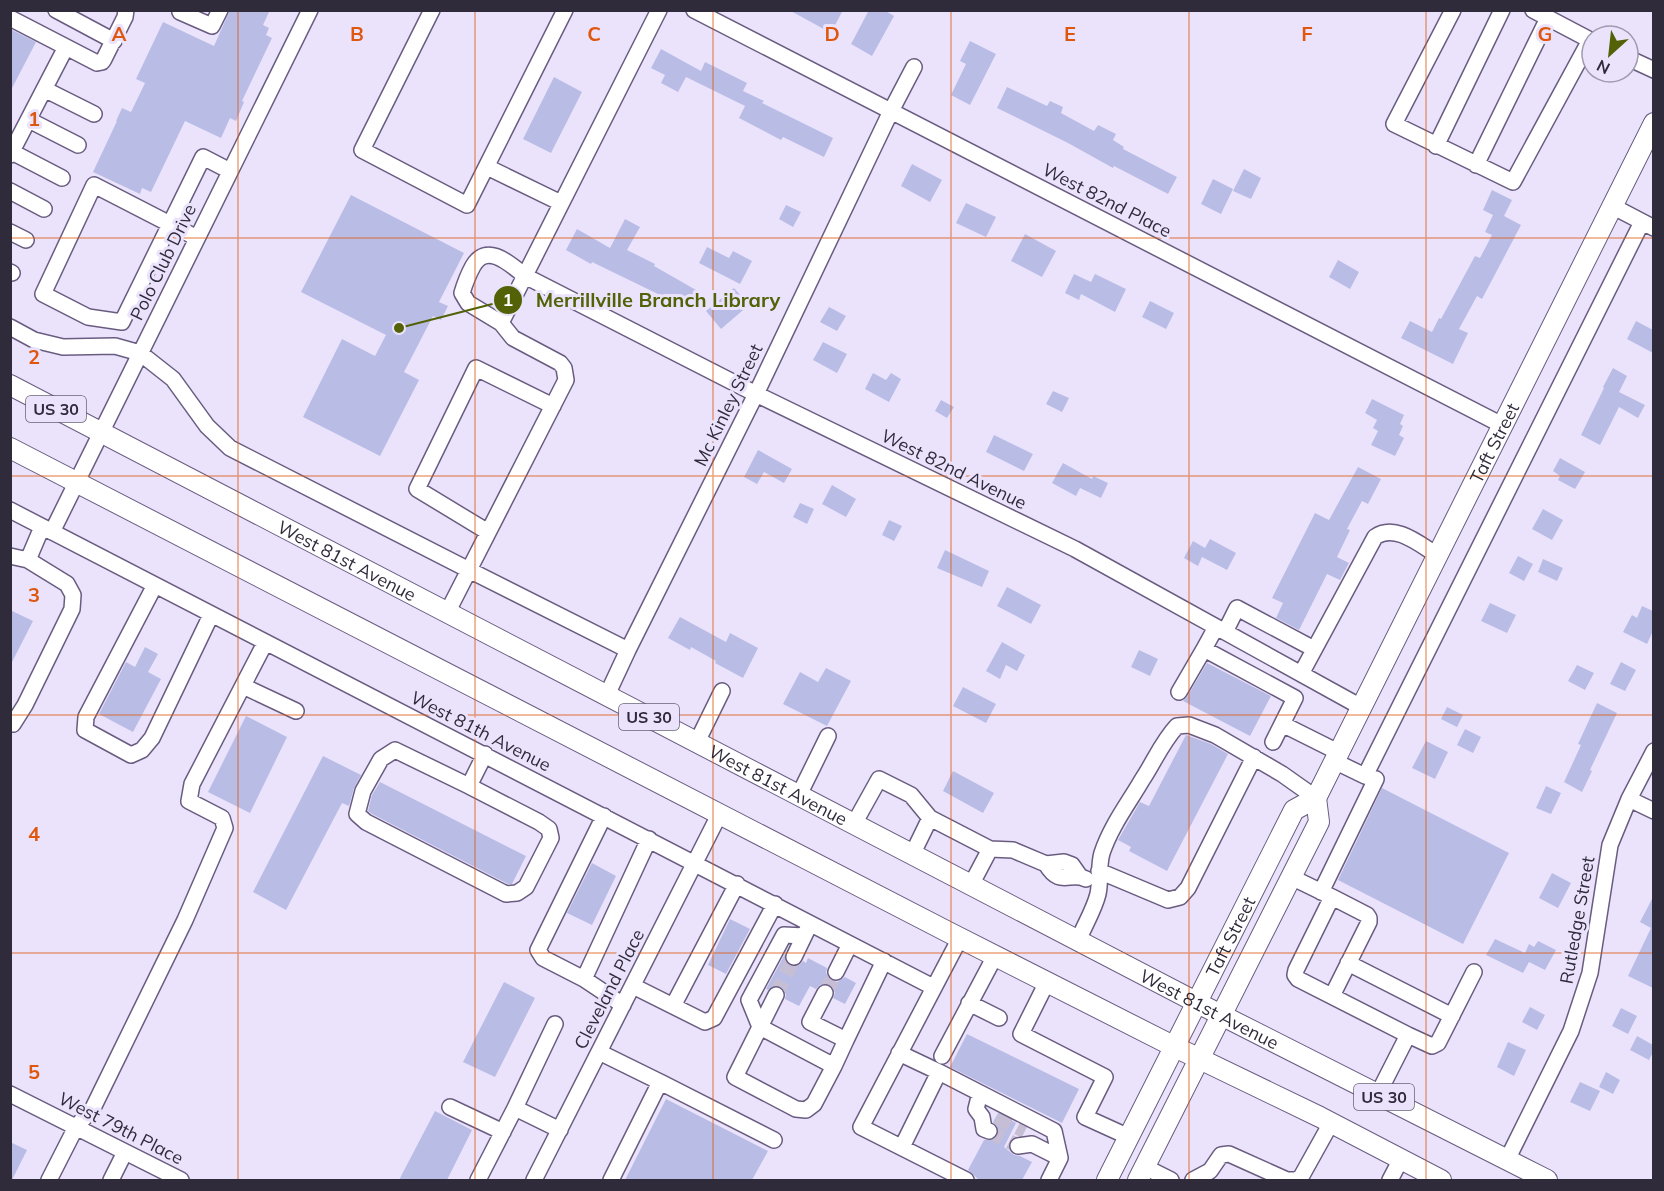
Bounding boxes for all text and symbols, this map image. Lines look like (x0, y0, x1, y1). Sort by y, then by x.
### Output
text: A (112, 21, 127, 46)
text: B (350, 21, 364, 46)
text: C (587, 21, 601, 46)
text: D (824, 21, 840, 46)
text: E (1064, 21, 1076, 46)
text: F (1301, 21, 1313, 46)
text: G (1538, 21, 1552, 46)
north arrow (1580, 24, 1640, 84)
text: N (1593, 56, 1613, 79)
text: 1 (28, 106, 40, 131)
street label: West 82nd Place (1039, 158, 1175, 242)
street label: Polo Club Drive (125, 200, 201, 324)
callout: Merrillville Branch Library (493, 281, 792, 319)
text: Merrillville Branch Library (536, 287, 780, 312)
text: 1 (503, 288, 513, 311)
street label: Mc Kinley Street (688, 340, 768, 470)
text: 2 (28, 344, 40, 369)
road number: US 30 (26, 396, 86, 422)
street label: Taft Street (1464, 399, 1524, 487)
street label: West 82nd Avenue (878, 424, 1030, 514)
street label: West 81st Avenue (274, 515, 420, 606)
text: 3 (28, 582, 40, 607)
street label: West 81th Avenue (407, 686, 555, 776)
road number: US 30 (619, 704, 679, 730)
street label: West 81st Avenue (705, 739, 851, 830)
text: 4 (28, 821, 40, 846)
street label: Rutledge Street (1554, 854, 1600, 986)
street label: Taft Street (1200, 892, 1260, 980)
street label: Cleveland Place (569, 925, 649, 1053)
street label: West 81st Avenue (1136, 963, 1283, 1054)
text: 5 (28, 1059, 40, 1084)
road number: US 30 (1354, 1084, 1414, 1110)
street label: West 79th Place (55, 1087, 187, 1169)

